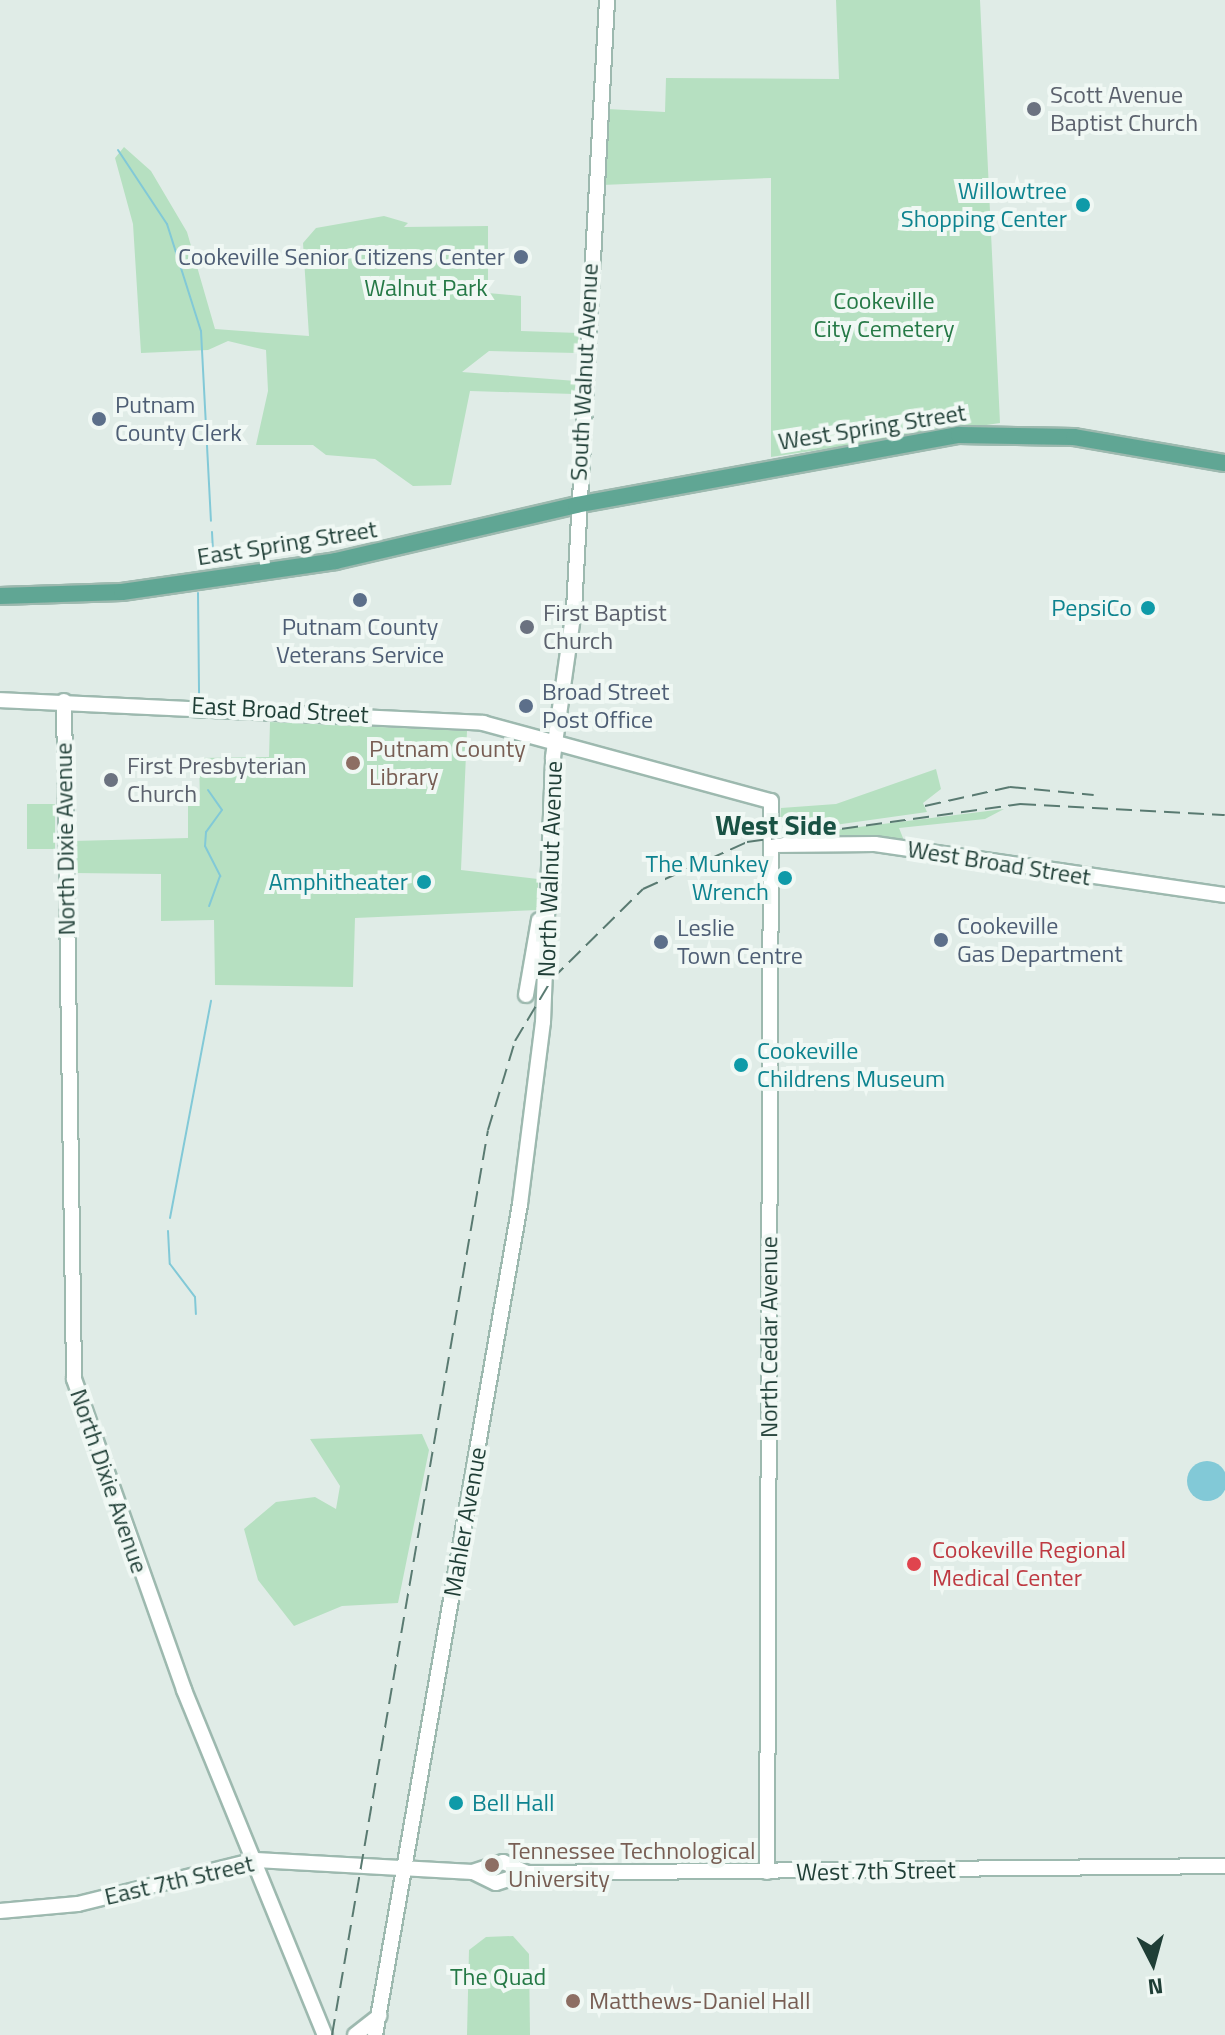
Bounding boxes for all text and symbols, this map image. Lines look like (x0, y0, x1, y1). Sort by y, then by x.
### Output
place label: Scott Avenue Baptist Church (1050, 81, 1198, 137)
marker: Scott Avenue Baptist Church (1025, 100, 1043, 118)
place label: Willowtree Shopping Center (901, 177, 1067, 233)
marker: Willowtree Shopping Center (1074, 196, 1092, 214)
place label: Cookeville Senior Citizens Center (178, 243, 505, 271)
marker: Cookeville Senior Citizens Center (512, 248, 530, 266)
street label: South Walnut Avenue (564, 262, 604, 482)
park label: Walnut Park (364, 274, 488, 302)
park label: Cookeville City Cemetery (813, 287, 955, 343)
place label: Putnam County Clerk (115, 391, 242, 447)
street label: West Spring Street (776, 398, 968, 456)
marker: Putnam County Clerk (90, 410, 108, 428)
street label: East Spring Street (195, 515, 379, 571)
marker: Putnam County Veterans Service (351, 591, 369, 609)
place label: PepsiCo (1051, 594, 1132, 622)
place label: First Baptist Church (543, 599, 667, 655)
marker: PepsiCo (1139, 599, 1157, 617)
place label: Putnam County Veterans Service (276, 613, 444, 669)
marker: First Baptist Church (518, 618, 536, 636)
place label: Broad Street Post Office (542, 678, 669, 734)
street label: East Broad Street (191, 691, 369, 729)
marker: Broad Street Post Office (517, 697, 535, 715)
place label: Putnam County Library (369, 735, 526, 791)
street label: North Dixie Avenue (49, 742, 81, 936)
place label: First Presbyterian Church (127, 752, 307, 808)
marker: Putnam County Library (344, 754, 362, 772)
street label: North Walnut Avenue (532, 760, 568, 978)
marker: First Presbyterian Church (102, 771, 120, 789)
district label: West Side (715, 808, 837, 842)
street label: West Broad Street (905, 834, 1093, 892)
place label: The Munkey Wrench (646, 850, 769, 906)
place label: Amphitheater (269, 868, 408, 896)
marker: The Munkey Wrench (776, 869, 794, 887)
marker: Amphitheater (415, 873, 433, 891)
place label: Cookeville Gas Department (957, 912, 1123, 968)
place label: Leslie Town Centre (677, 914, 803, 970)
marker: Cookeville Gas Department (932, 931, 950, 949)
marker: Leslie Town Centre (652, 933, 670, 951)
place label: Cookeville Childrens Museum (757, 1037, 945, 1093)
marker: Cookeville Childrens Museum (732, 1056, 750, 1074)
street label: North Cedar Avenue (755, 1236, 783, 1438)
street label: North Dixie Avenue (64, 1385, 154, 1577)
street label: Mahler Avenue (438, 1445, 492, 1599)
place label: Cookeville Regional Medical Center (932, 1536, 1126, 1592)
marker: Cookeville Regional Medical Center (903, 1553, 925, 1575)
place label: Bell Hall (472, 1789, 555, 1817)
marker: Bell Hall (447, 1794, 465, 1812)
place label: Tennessee Technological University (508, 1837, 756, 1893)
street label: East 7th Street (102, 1849, 256, 1911)
street label: West 7th Street (796, 1855, 956, 1887)
marker: Tennessee Technological University (483, 1856, 501, 1874)
north arrow (1113, 1923, 1193, 2003)
park label: The Quad (450, 1963, 546, 1991)
text: N (1146, 1969, 1165, 2005)
place label: Matthews-Daniel Hall (589, 1987, 810, 2015)
marker: Matthews-Daniel Hall (564, 1992, 582, 2010)

